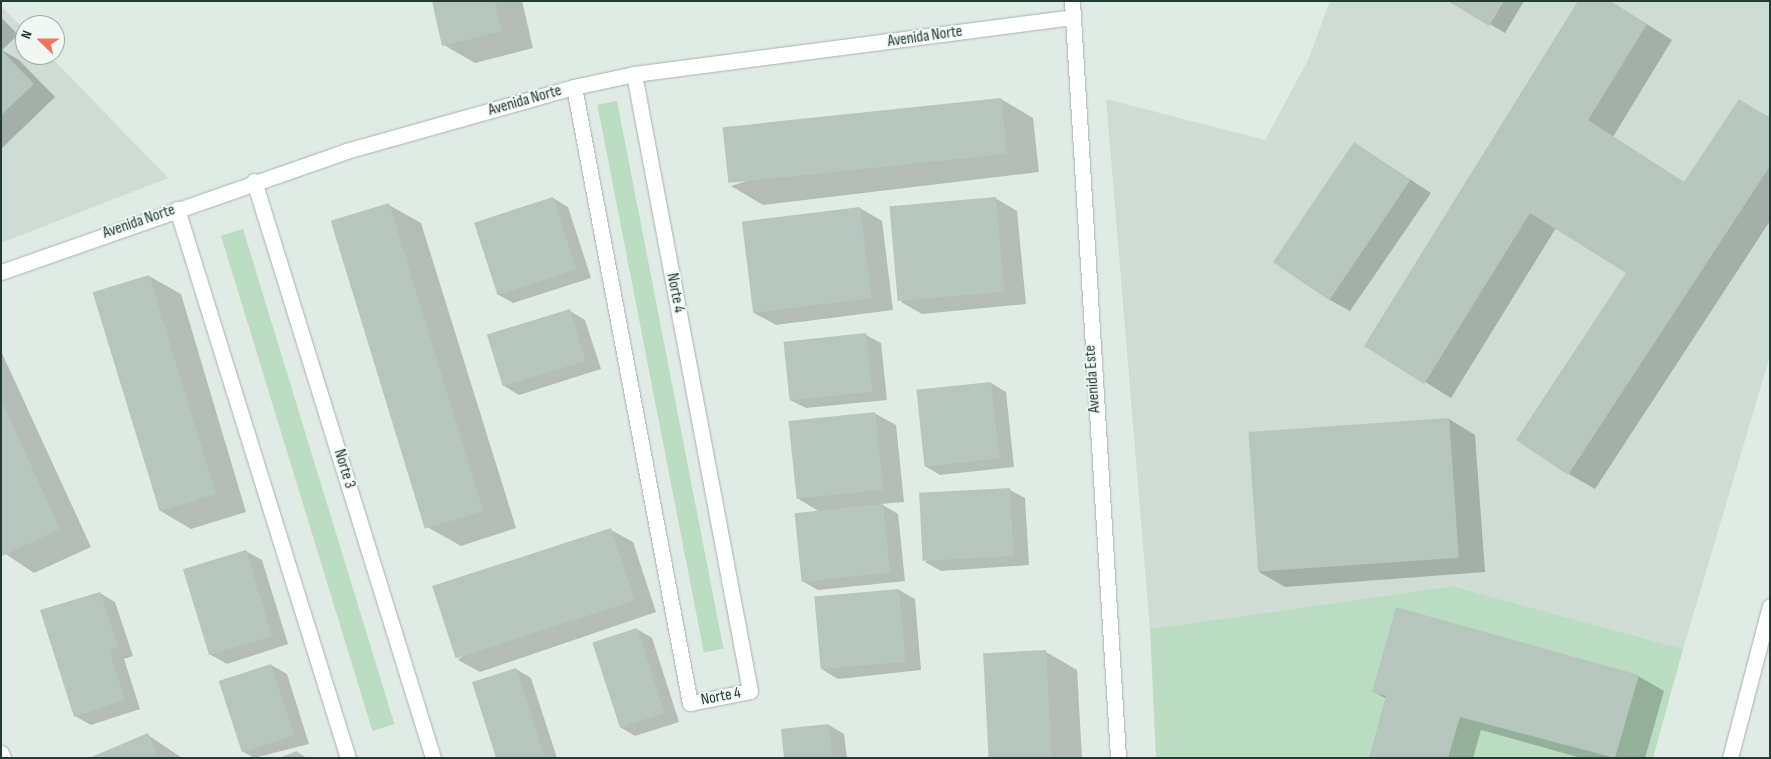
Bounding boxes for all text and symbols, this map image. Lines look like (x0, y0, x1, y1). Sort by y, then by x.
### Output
north arrow (15, 15, 65, 65)
street label: Avenida Norte (886, 22, 964, 52)
text: N (17, 28, 36, 41)
street label: Avenida Norte (486, 81, 564, 121)
street label: Avenida Norte (100, 201, 178, 243)
street label: Norte 4 (662, 272, 688, 314)
street label: Avenida Este (1081, 344, 1105, 414)
street label: Norte 3 (329, 447, 359, 491)
street label: Norte 4 (700, 684, 742, 710)

